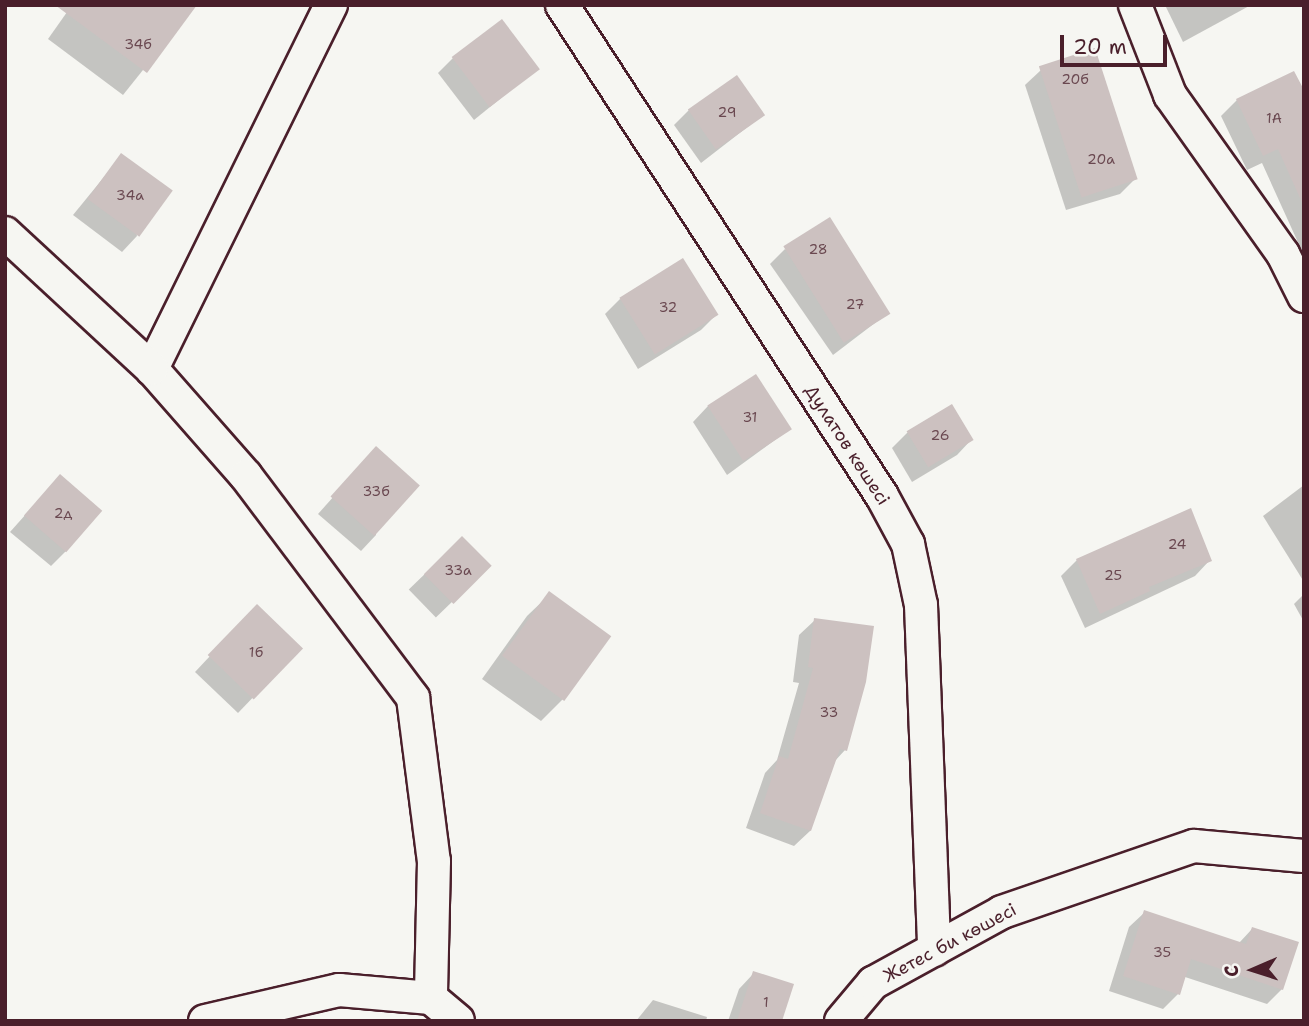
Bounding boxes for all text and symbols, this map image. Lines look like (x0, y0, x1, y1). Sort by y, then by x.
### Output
scale bar (1064, 21, 1171, 65)
text: 20 m (1073, 33, 1127, 61)
house number: 34б (124, 36, 152, 52)
house number: 20б (1061, 71, 1089, 87)
house number: 29 (718, 104, 736, 120)
house number: 1А (1266, 110, 1282, 126)
house number: 20а (1087, 151, 1115, 167)
house number: 34а (116, 187, 144, 203)
house number: 28 (808, 241, 828, 257)
house number: 27 (846, 296, 864, 312)
house number: 32 (659, 299, 677, 315)
street label: Дулатов көшесі (800, 381, 894, 509)
house number: 31 (743, 409, 757, 425)
house number: 26 (931, 427, 949, 443)
house number: 33б (362, 483, 390, 499)
house number: 2д (54, 505, 72, 521)
house number: 24 (1168, 536, 1186, 552)
house number: 33а (444, 562, 472, 578)
house number: 25 (1104, 567, 1122, 583)
house number: 1б (249, 644, 263, 660)
house number: 33 (820, 704, 838, 720)
street label: Жетес би көшесі (880, 899, 1020, 987)
north arrow (1218, 935, 1288, 1005)
house number: 35 (1153, 944, 1171, 960)
text: С (1219, 965, 1244, 978)
house number: 1 (763, 994, 769, 1010)

